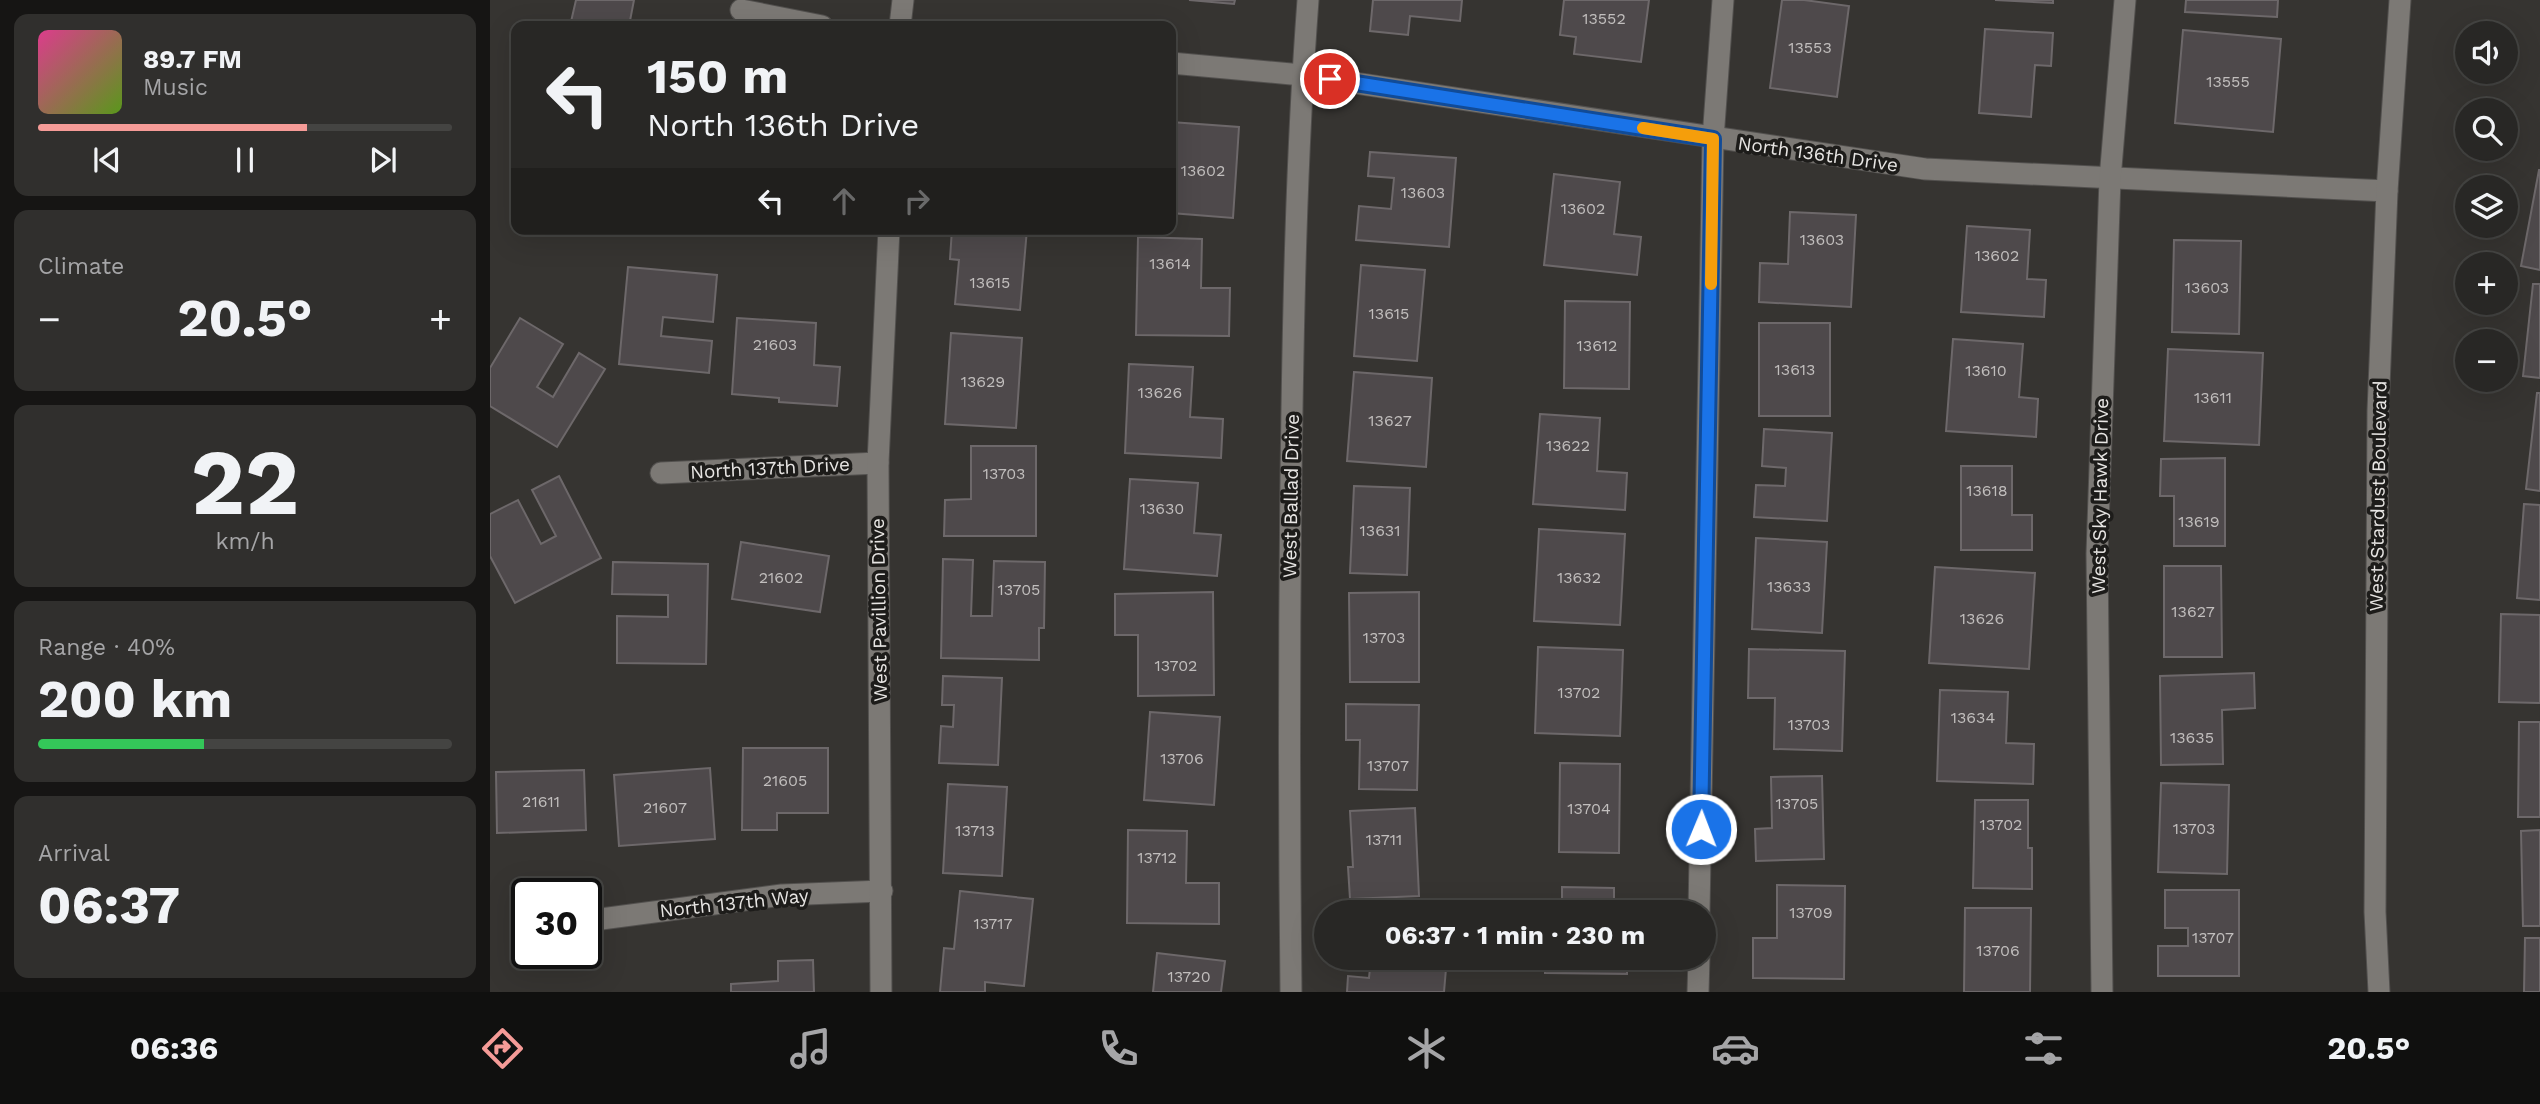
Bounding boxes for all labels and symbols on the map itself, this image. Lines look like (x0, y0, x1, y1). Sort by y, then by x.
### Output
house number: 13552 (1582, 9, 1626, 28)
house number: 13553 (1788, 38, 1832, 57)
pin (1300, 49, 1360, 109)
house number: 13555 (2206, 72, 2250, 91)
street label: North 136th Drive (1736, 131, 1900, 177)
house number: 13602 (1181, 161, 1225, 180)
house number: 13603 (1401, 183, 1445, 202)
house number: 13602 (1561, 199, 1605, 218)
house number: 13603 (1800, 230, 1844, 249)
house number: 13602 (1975, 246, 2019, 265)
house number: 13614 (1149, 254, 1191, 273)
house number: 13615 (970, 273, 1010, 292)
house number: 13603 (2185, 278, 2229, 297)
house number: 13615 (1369, 304, 1409, 323)
house number: 21603 (753, 335, 797, 354)
house number: 13612 (1577, 336, 1617, 355)
house number: 13613 (1775, 360, 1815, 379)
house number: 13610 (1965, 361, 2007, 380)
house number: 13629 (961, 372, 1005, 391)
street label: West Stardust Boulevard (2364, 380, 2392, 612)
house number: 13626 (1138, 383, 1182, 402)
house number: 13611 (2194, 388, 2232, 407)
street label: West Sky Hawk Drive (2087, 398, 2113, 594)
house number: 13627 (1368, 411, 1412, 430)
street label: West Ballad Drive (1278, 414, 1304, 578)
house number: 13622 (1546, 436, 1590, 455)
street label: North 137th Drive (689, 452, 851, 484)
house number: 13703 (983, 464, 1025, 483)
house number: 13618 (1966, 481, 2008, 500)
house number: 13630 (1140, 499, 1184, 518)
house number: 13619 (2178, 512, 2220, 531)
street label: West Pavillion Drive (866, 518, 892, 702)
house number: 13631 (1360, 521, 1400, 540)
house number: 21602 (759, 568, 803, 587)
house number: 13632 (1557, 568, 1601, 587)
house number: 13633 (1767, 577, 1811, 596)
house number: 13705 (998, 580, 1040, 599)
house number: 13627 (2171, 602, 2215, 621)
house number: 13626 (1960, 609, 2004, 628)
house number: 13703 (1363, 628, 1405, 647)
house number: 13702 (1155, 656, 1197, 675)
house number: 13702 (1558, 683, 1600, 702)
house number: 13634 (1951, 708, 1995, 727)
house number: 13703 (1788, 715, 1830, 734)
house number: 13635 (2170, 728, 2214, 747)
house number: 13706 (1160, 749, 1204, 768)
house number: 13707 (1367, 756, 1409, 775)
house number: 21605 (763, 771, 807, 790)
house number: 21611 (522, 792, 560, 811)
position arrow (1664, 792, 1738, 866)
house number: 13705 (1776, 794, 1818, 813)
house number: 21607 (643, 798, 687, 817)
house number: 13704 (1567, 799, 1611, 818)
house number: 13702 (1980, 815, 2022, 834)
house number: 13703 (2173, 819, 2215, 838)
house number: 13713 (955, 821, 995, 840)
house number: 13711 (1366, 830, 1402, 849)
house number: 13712 (1137, 848, 1177, 867)
speed limit sign: 30 (511, 878, 602, 969)
street label: North 137th Way (658, 884, 810, 922)
house number: 13709 (1789, 903, 1833, 922)
house number: 13717 (973, 914, 1013, 933)
house number: 13707 (2192, 928, 2234, 947)
house number: 13706 (1976, 941, 2020, 960)
house number: 13720 (1167, 967, 1211, 986)

